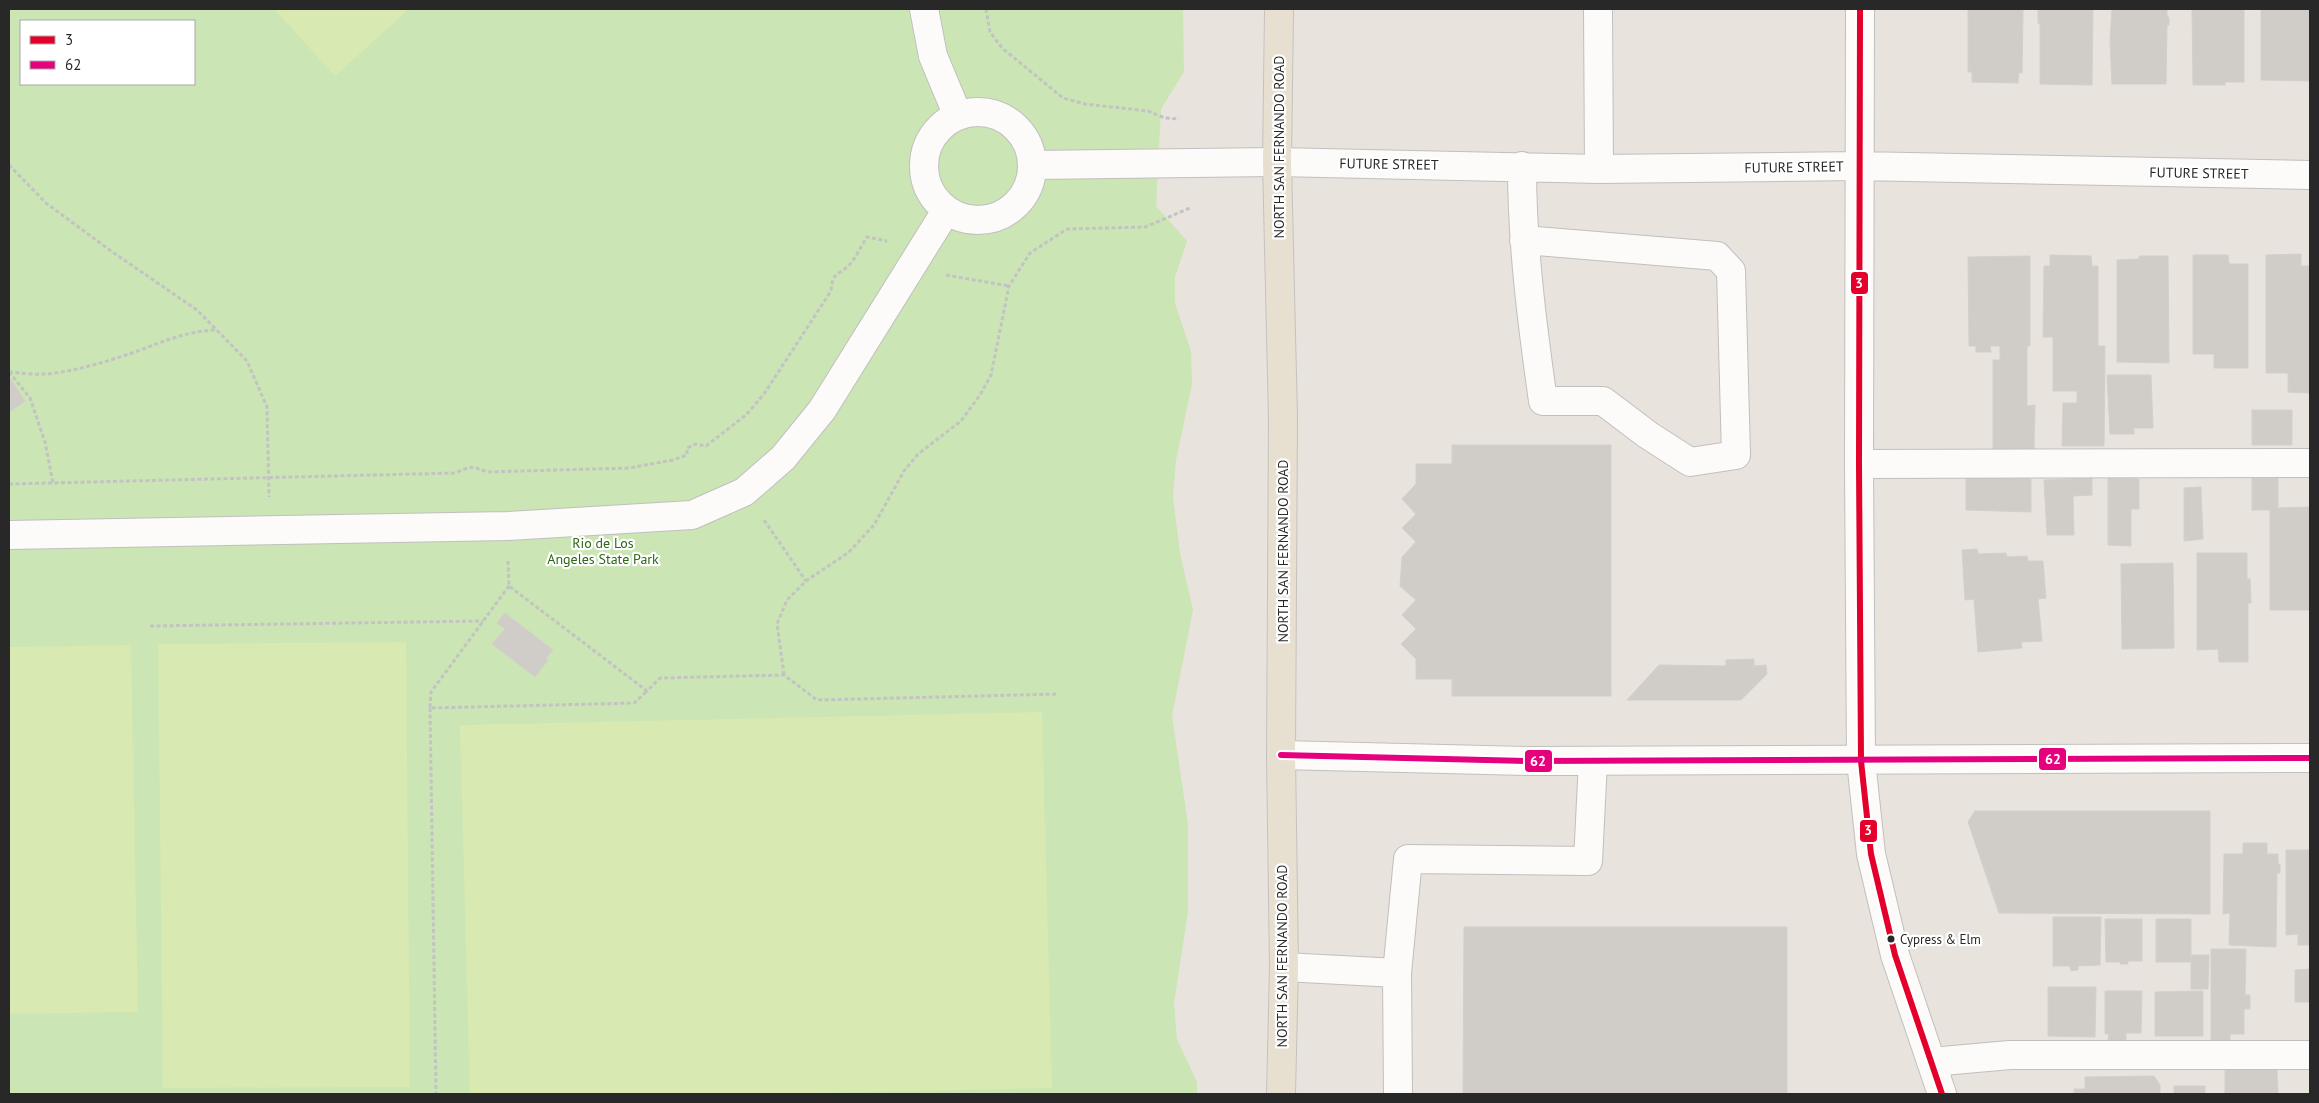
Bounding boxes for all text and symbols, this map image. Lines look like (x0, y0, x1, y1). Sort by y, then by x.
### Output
legend (20, 20, 195, 85)
text: 3 (65, 30, 73, 49)
text: 62 (65, 55, 81, 74)
street label: NORTH SAN FERNANDO ROAD (1270, 55, 1288, 239)
street label: FUTURE STREET (1339, 154, 1439, 174)
street label: FUTURE STREET (1744, 157, 1844, 177)
street label: FUTURE STREET (2149, 163, 2249, 183)
line badge: 3 (1850, 271, 1869, 295)
text: 3 (1855, 274, 1863, 292)
street label: NORTH SAN FERNANDO ROAD (1274, 459, 1292, 643)
park label: Rio de Los Angeles State Park (547, 534, 659, 568)
line badge: 62 (2038, 747, 2067, 771)
line badge: 62 (1524, 749, 1553, 773)
text: 62 (2045, 750, 2061, 768)
text: 62 (1530, 752, 1546, 770)
line badge: 3 (1859, 819, 1878, 843)
text: 3 (1864, 821, 1872, 839)
street label: NORTH SAN FERNANDO ROAD (1273, 864, 1291, 1048)
place label: Cypress & Elm (1900, 931, 1981, 948)
marker: Cypress & Elm (1886, 934, 1896, 944)

